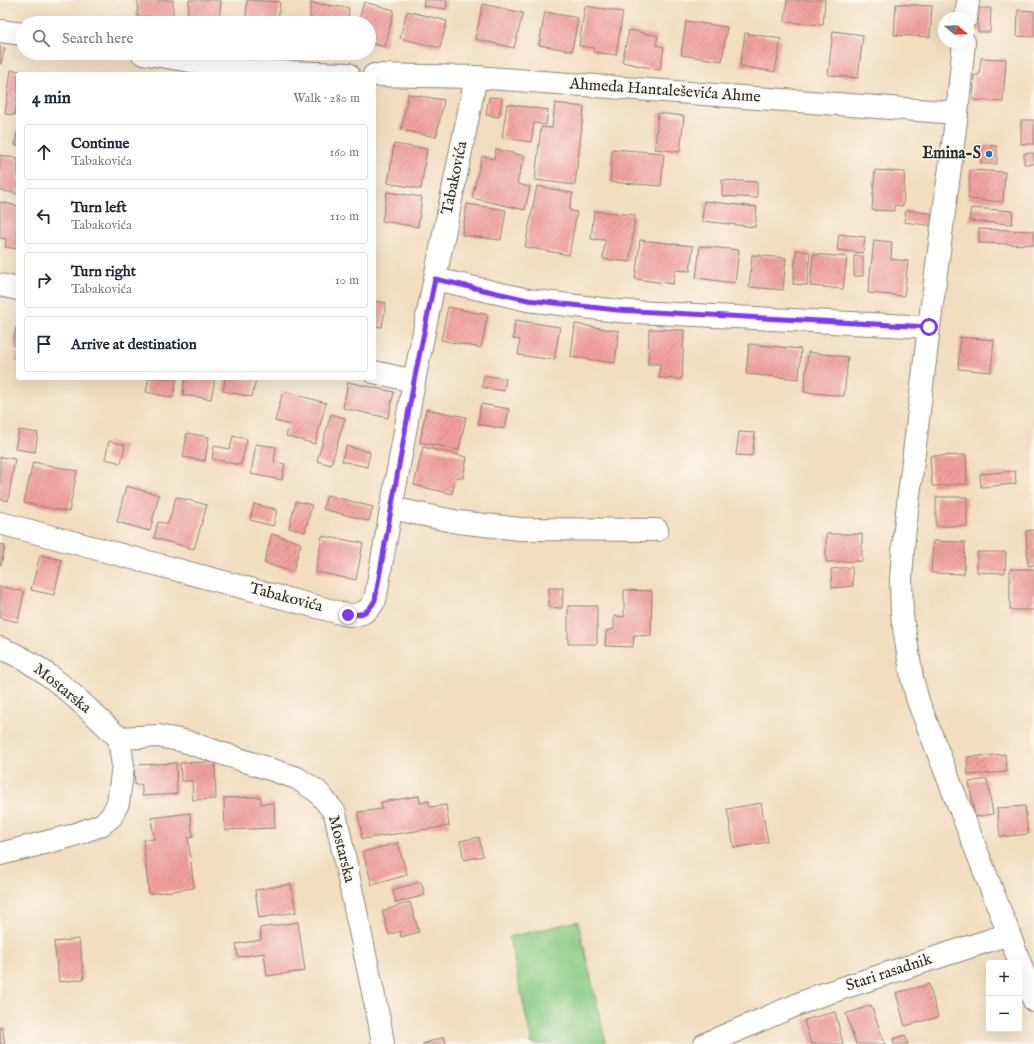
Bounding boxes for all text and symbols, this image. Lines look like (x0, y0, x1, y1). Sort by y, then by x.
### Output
north arrow (938, 12, 974, 48)
search box (16, 16, 376, 60)
icon: search (30, 27, 52, 49)
text: Search here (62, 29, 133, 48)
street label: Ahmeda Hantaleševića Ahme (568, 74, 761, 108)
text: 4 min (32, 88, 71, 109)
text: Walk · 280 m (293, 90, 360, 107)
text: Continue (71, 134, 129, 153)
street label: Tabakovića (437, 139, 473, 217)
icon: ahead (33, 141, 55, 163)
text: 160 m (329, 144, 359, 161)
place label: Emina-S (922, 144, 981, 164)
marker: Emina-S (984, 149, 994, 159)
text: Tabakovića (71, 153, 132, 170)
text: Turn left (71, 198, 127, 217)
icon: left (33, 205, 55, 227)
text: 110 m (330, 208, 359, 225)
text: Tabakovića (71, 217, 132, 234)
text: Turn right (71, 262, 136, 281)
icon: right (33, 269, 55, 291)
text: 10 m (335, 272, 359, 289)
text: Tabakovića (71, 281, 132, 298)
route start (920, 318, 938, 336)
icon: arrive (33, 333, 55, 355)
text: Arrive at destination (71, 335, 197, 354)
street label: Tabakovića (247, 579, 325, 617)
route end (339, 606, 357, 624)
street label: Mostarska (29, 660, 95, 718)
street label: Mostarska (323, 813, 359, 885)
street label: Stari rasadnik (843, 950, 935, 996)
map controls (986, 960, 1022, 1032)
button: + (986, 960, 1022, 996)
button: − (986, 996, 1022, 1032)

